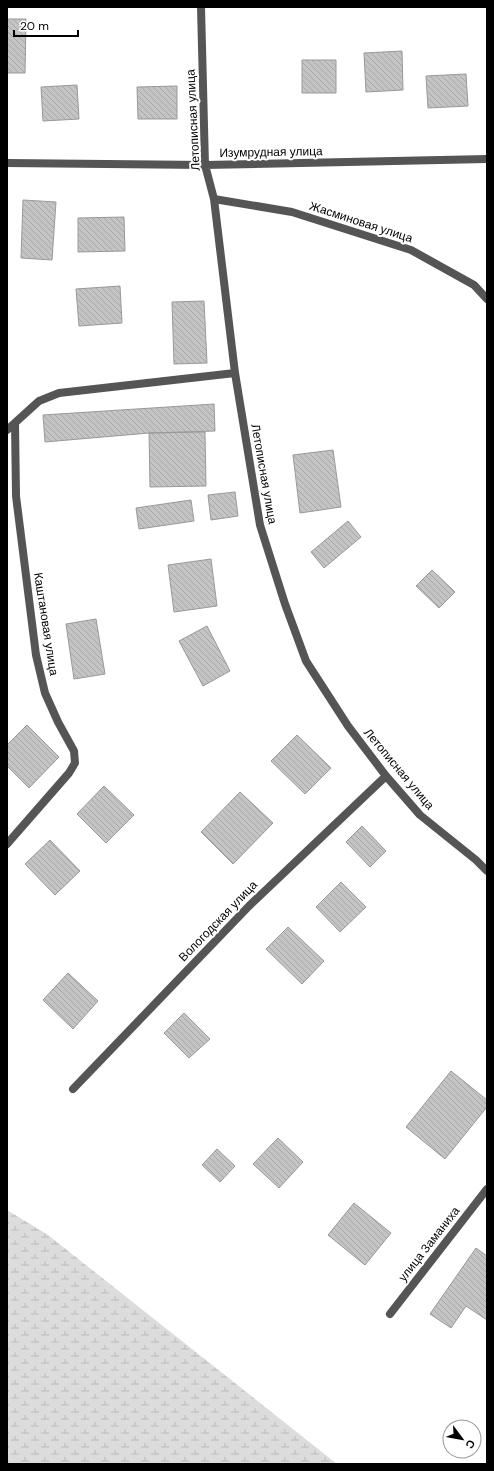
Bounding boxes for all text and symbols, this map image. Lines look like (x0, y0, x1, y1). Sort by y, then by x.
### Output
scale bar (14, 12, 78, 38)
text: 20 m (20, 18, 49, 34)
street label: Летописная улица (182, 69, 204, 171)
street label: Изумрудная улица (219, 143, 323, 161)
street label: Жасминовая улица (307, 198, 415, 246)
street label: Летописная улица (247, 423, 281, 526)
street label: Каштановая улица (30, 571, 62, 677)
street label: Летописная улица (360, 725, 438, 813)
street label: Вологодская улица (175, 877, 261, 965)
street label: улица Заманиха (395, 1203, 463, 1285)
north arrow (442, 1419, 482, 1459)
text: С (462, 1437, 479, 1451)

